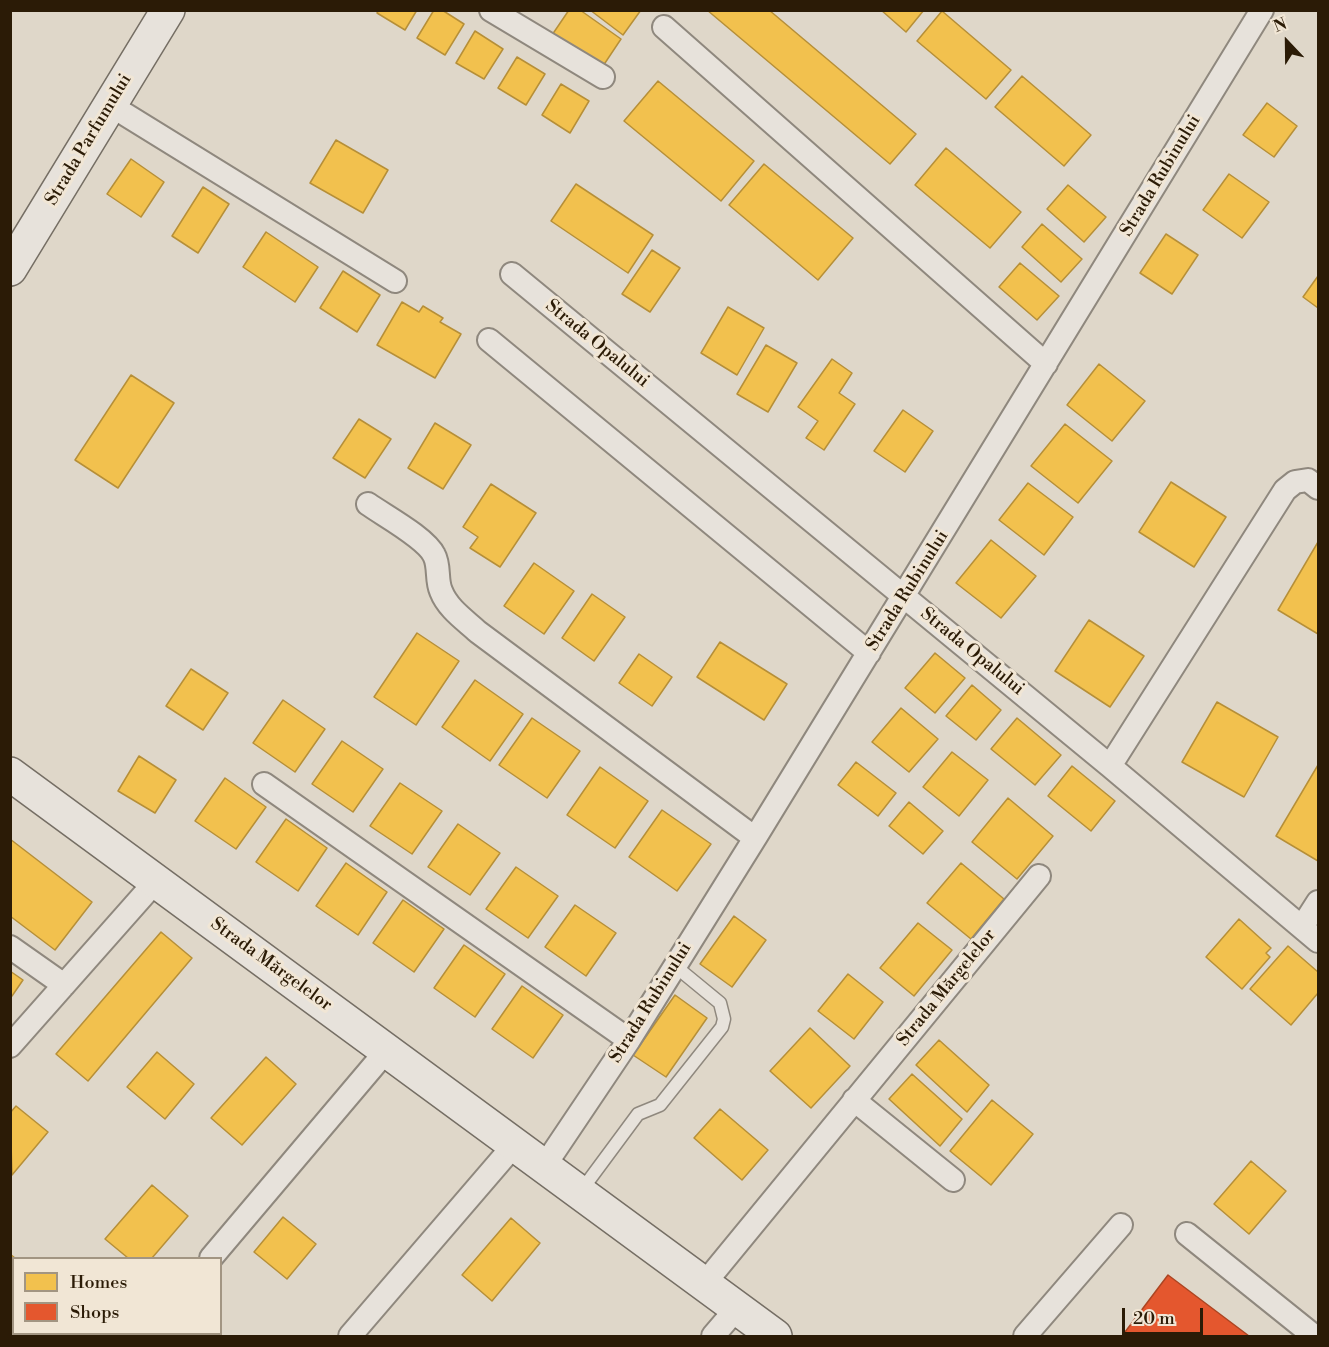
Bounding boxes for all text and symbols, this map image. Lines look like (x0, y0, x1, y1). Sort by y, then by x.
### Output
north arrow (1257, 12, 1317, 72)
text: N (1271, 14, 1290, 37)
street label: Strada Parfumului (41, 70, 137, 210)
street label: Strada Rubinului (1116, 111, 1206, 241)
street label: Strada Opalului (541, 296, 653, 392)
street label: Strada Rubinului (862, 527, 954, 655)
street label: Strada Opalului (916, 604, 1028, 700)
street label: Strada Mărgelelor (206, 914, 336, 1016)
street label: Strada Mărgelelor (893, 925, 1001, 1051)
street label: Strada Rubinului (605, 939, 697, 1067)
legend (12, 1257, 222, 1335)
text: Homes (70, 1271, 127, 1294)
scale bar (1125, 1296, 1206, 1334)
text: Shops (70, 1301, 119, 1324)
text: 20 m (1133, 1307, 1175, 1330)

